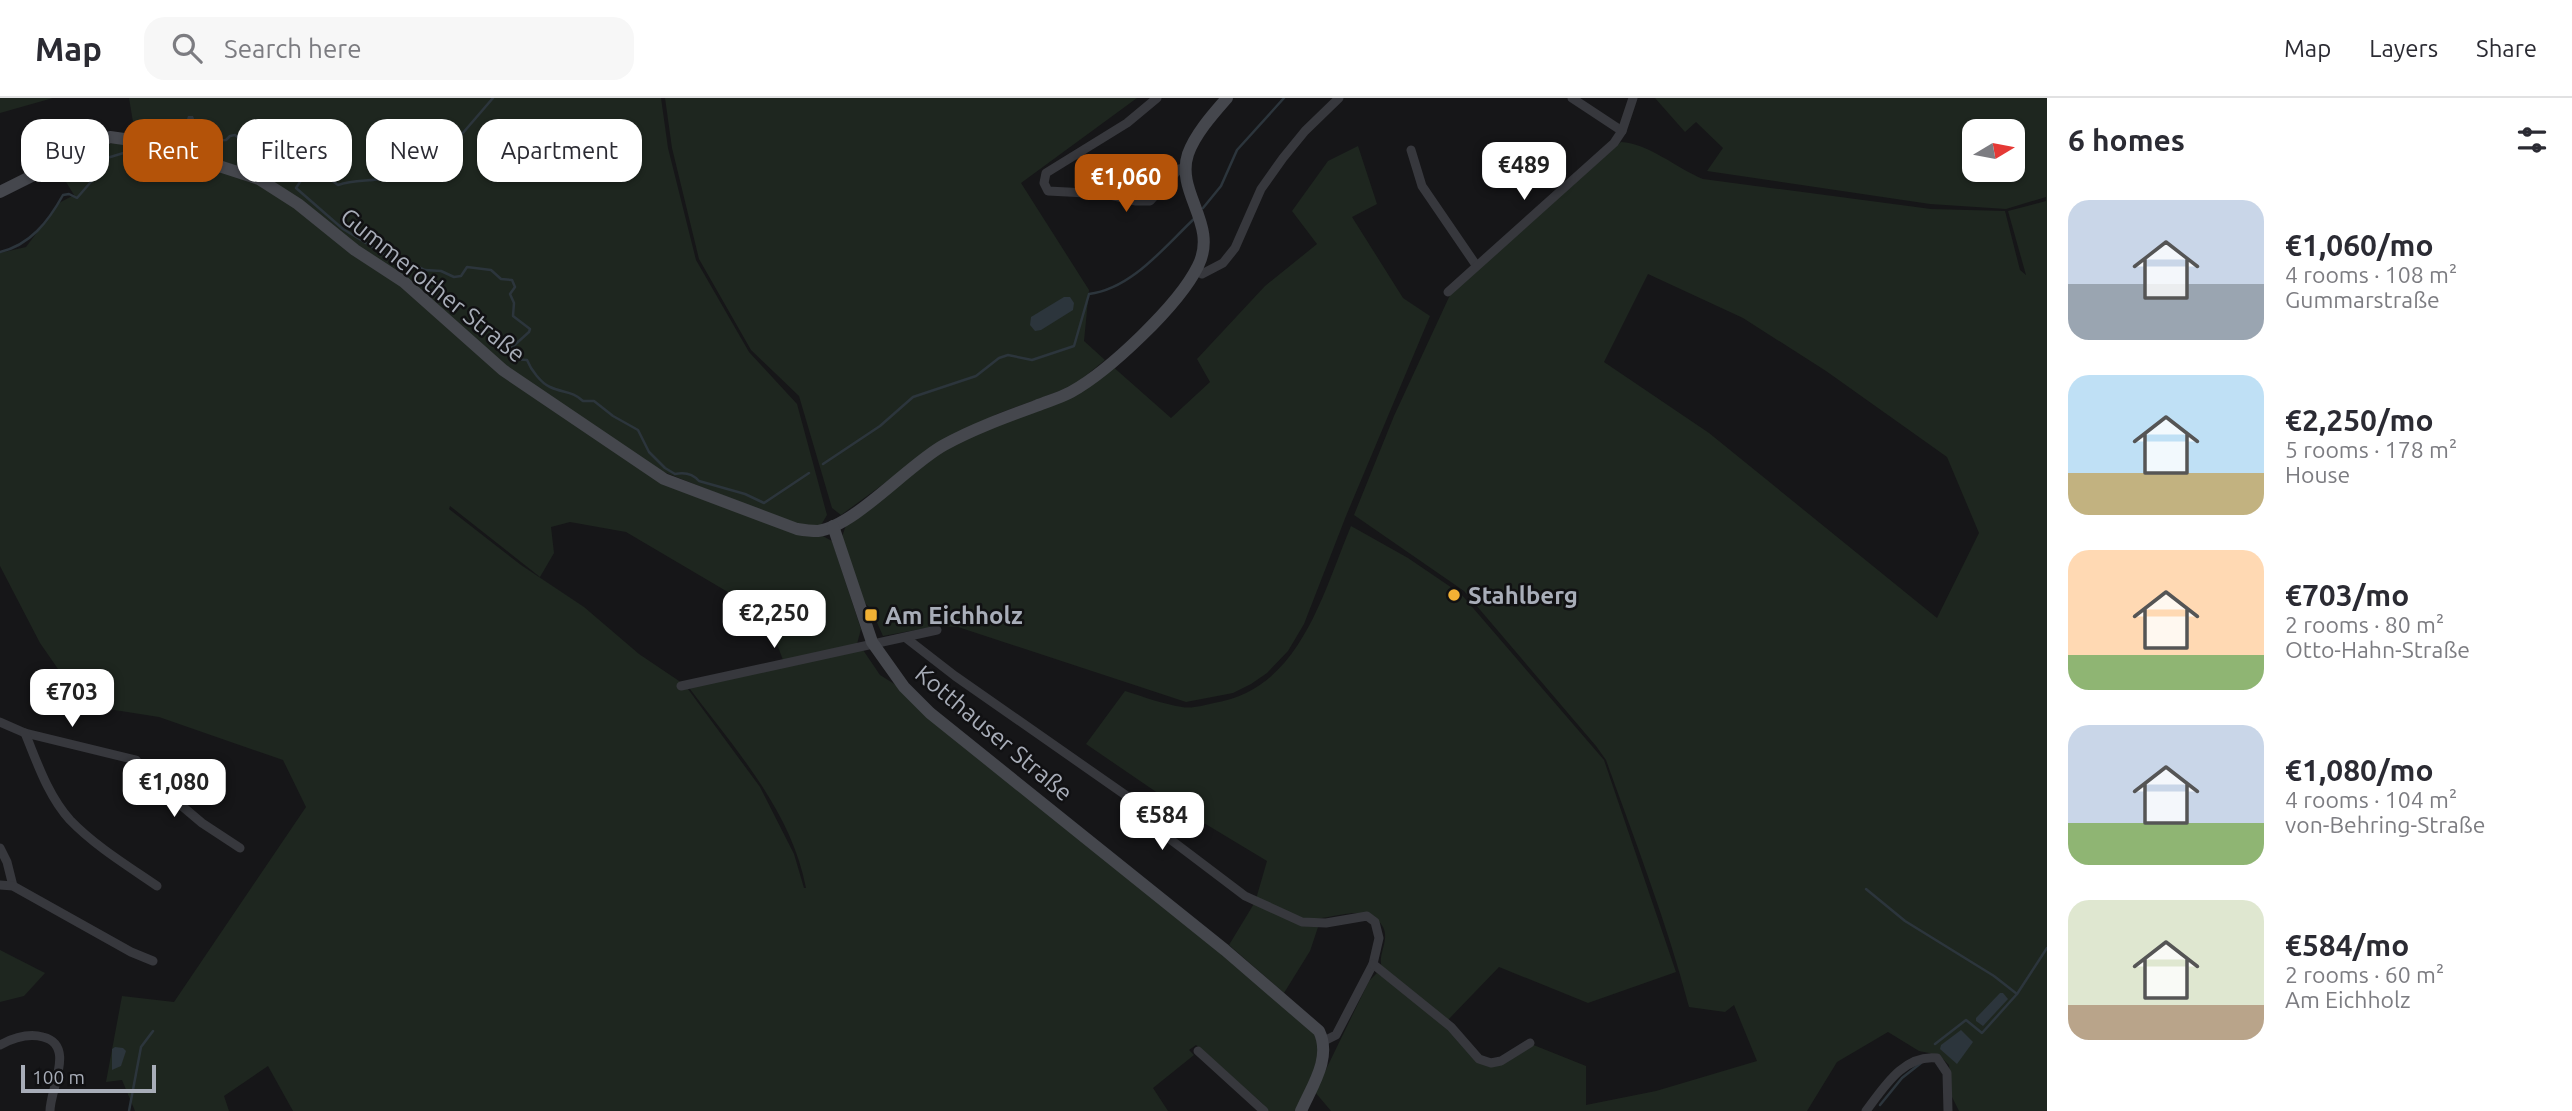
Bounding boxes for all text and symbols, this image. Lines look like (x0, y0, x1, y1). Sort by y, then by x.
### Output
search box (144, 17, 634, 80)
icon: search (168, 29, 206, 67)
text: Map (35, 30, 102, 67)
text: Search here (224, 34, 362, 63)
text: Map (2284, 35, 2331, 62)
text: Layers (2369, 35, 2438, 62)
text: Share (2476, 35, 2537, 62)
chip: Buy (21, 119, 109, 182)
chip: Rent (123, 119, 223, 182)
chip: Filters (237, 119, 352, 182)
chip: New (366, 119, 463, 182)
chip: Apartment (477, 119, 642, 182)
north arrow (1962, 119, 2025, 182)
map controls (1962, 119, 2025, 182)
icon: filters (2513, 121, 2551, 159)
text: 6 homes (2068, 123, 2185, 157)
pin: €489 (1483, 142, 1565, 202)
text: €489 (1498, 152, 1550, 177)
pin: €1,060 (1069, 155, 1183, 214)
text: €1,060 (1091, 164, 1161, 189)
street label: Gummerother Straße (335, 202, 531, 368)
icon: home (2124, 228, 2208, 312)
text: €1,060/mo (2285, 228, 2434, 262)
text: 4 rooms · 108 m² (2285, 262, 2457, 287)
text: Gummarstraße (2285, 287, 2440, 312)
icon: home (2124, 403, 2208, 487)
text: €2,250/mo (2285, 403, 2434, 437)
text: 5 rooms · 178 m² (2285, 437, 2457, 462)
text: House (2285, 462, 2350, 487)
icon: home (2124, 578, 2208, 662)
text: €703/mo (2285, 578, 2409, 612)
place label: Stahlberg (1468, 582, 1578, 609)
marker: Stahlberg (1446, 587, 1462, 603)
pin: €2,250 (717, 590, 831, 650)
text: €2,250 (739, 600, 809, 625)
place label: Am Eichholz (885, 602, 1023, 629)
marker: Am Eichholz (863, 607, 879, 623)
text: 2 rooms · 80 m² (2285, 612, 2444, 637)
text: Otto-Hahn-Straße (2285, 637, 2470, 662)
street label: Kotthauser Straße (910, 660, 1078, 806)
pin: €703 (31, 670, 113, 729)
text: €703 (46, 679, 98, 704)
icon: home (2124, 753, 2208, 837)
text: €1,080/mo (2285, 753, 2434, 787)
pin: €1,080 (117, 760, 231, 819)
text: €1,080 (139, 769, 209, 794)
text: 4 rooms · 104 m² (2285, 787, 2457, 812)
pin: €584 (1121, 792, 1203, 852)
text: €584 (1136, 802, 1188, 827)
text: von-Behring-Straße (2285, 812, 2485, 837)
icon: home (2124, 928, 2208, 1012)
text: €584/mo (2285, 928, 2409, 962)
text: 2 rooms · 60 m² (2285, 962, 2444, 987)
text: Am Eichholz (2285, 987, 2411, 1012)
scale bar (21, 1062, 156, 1094)
text: 100 m (32, 1066, 85, 1088)

